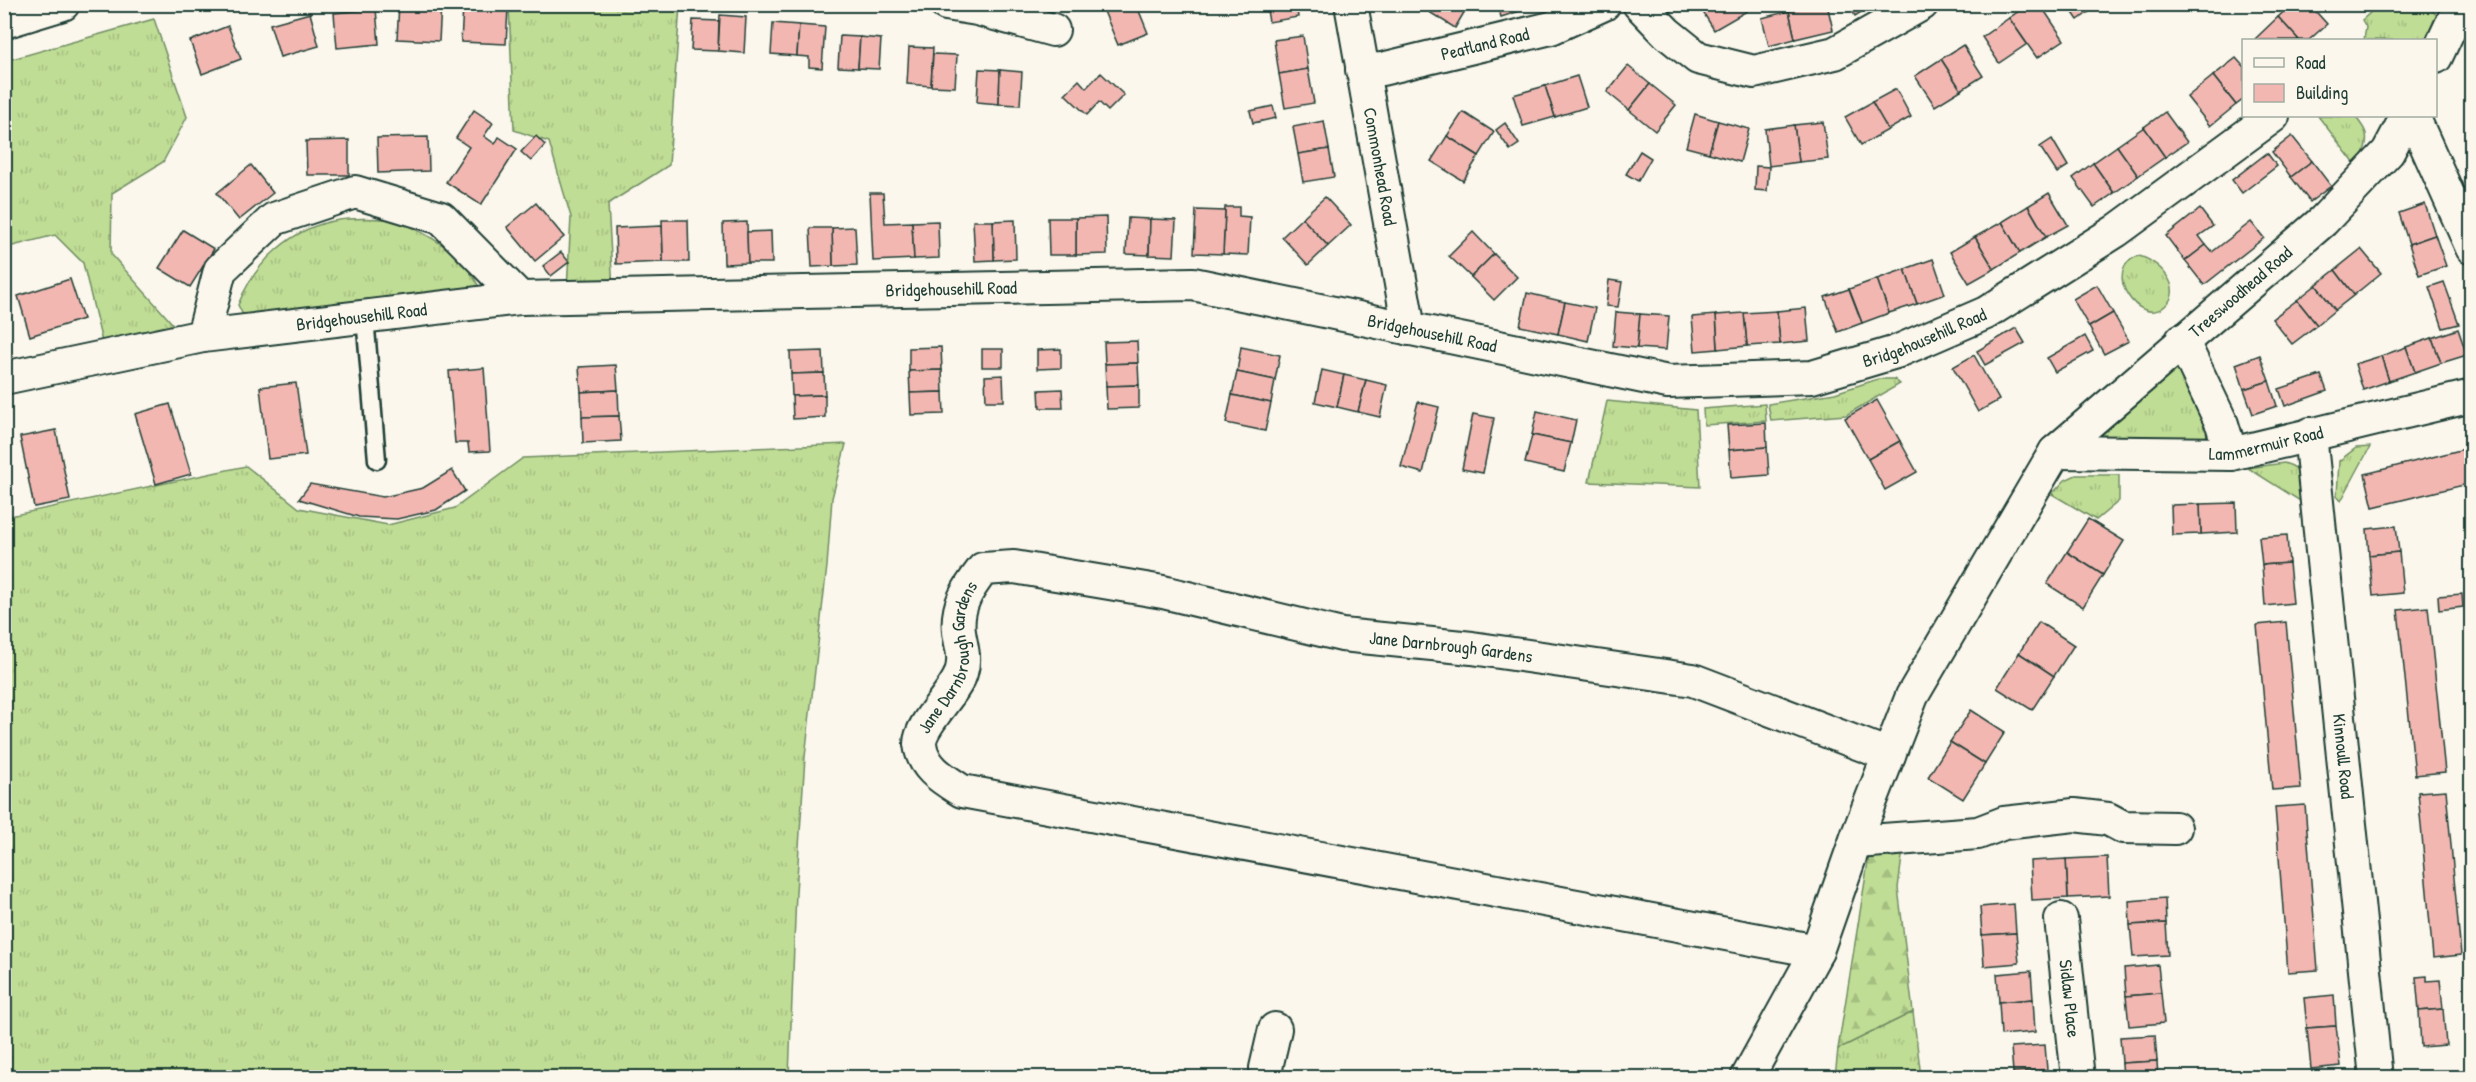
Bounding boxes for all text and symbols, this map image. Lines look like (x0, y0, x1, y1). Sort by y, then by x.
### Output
street label: Peatland Road (1438, 21, 1531, 66)
legend (2242, 39, 2437, 117)
text: Road (2296, 50, 2326, 75)
text: Building (2296, 80, 2348, 105)
street label: Commonhead Road (1358, 105, 1403, 227)
street label: Treeswoodhead Road (2183, 240, 2297, 343)
street label: Bridgehousehill Road (885, 275, 1017, 302)
street label: Bridgehousehill Road (295, 296, 428, 337)
street label: Bridgehousehill Road (1859, 301, 1990, 373)
street label: Bridgehousehill Road (1365, 307, 1499, 358)
street label: Lammermuir Road (2209, 419, 2325, 466)
street label: Jane Darnbrough Gardens (911, 576, 983, 738)
street label: Jane Darnbrough Gardens (1368, 625, 1534, 669)
street label: Kinnoull Road (2327, 712, 2360, 800)
street label: Sidlaw Place (2053, 958, 2087, 1039)

